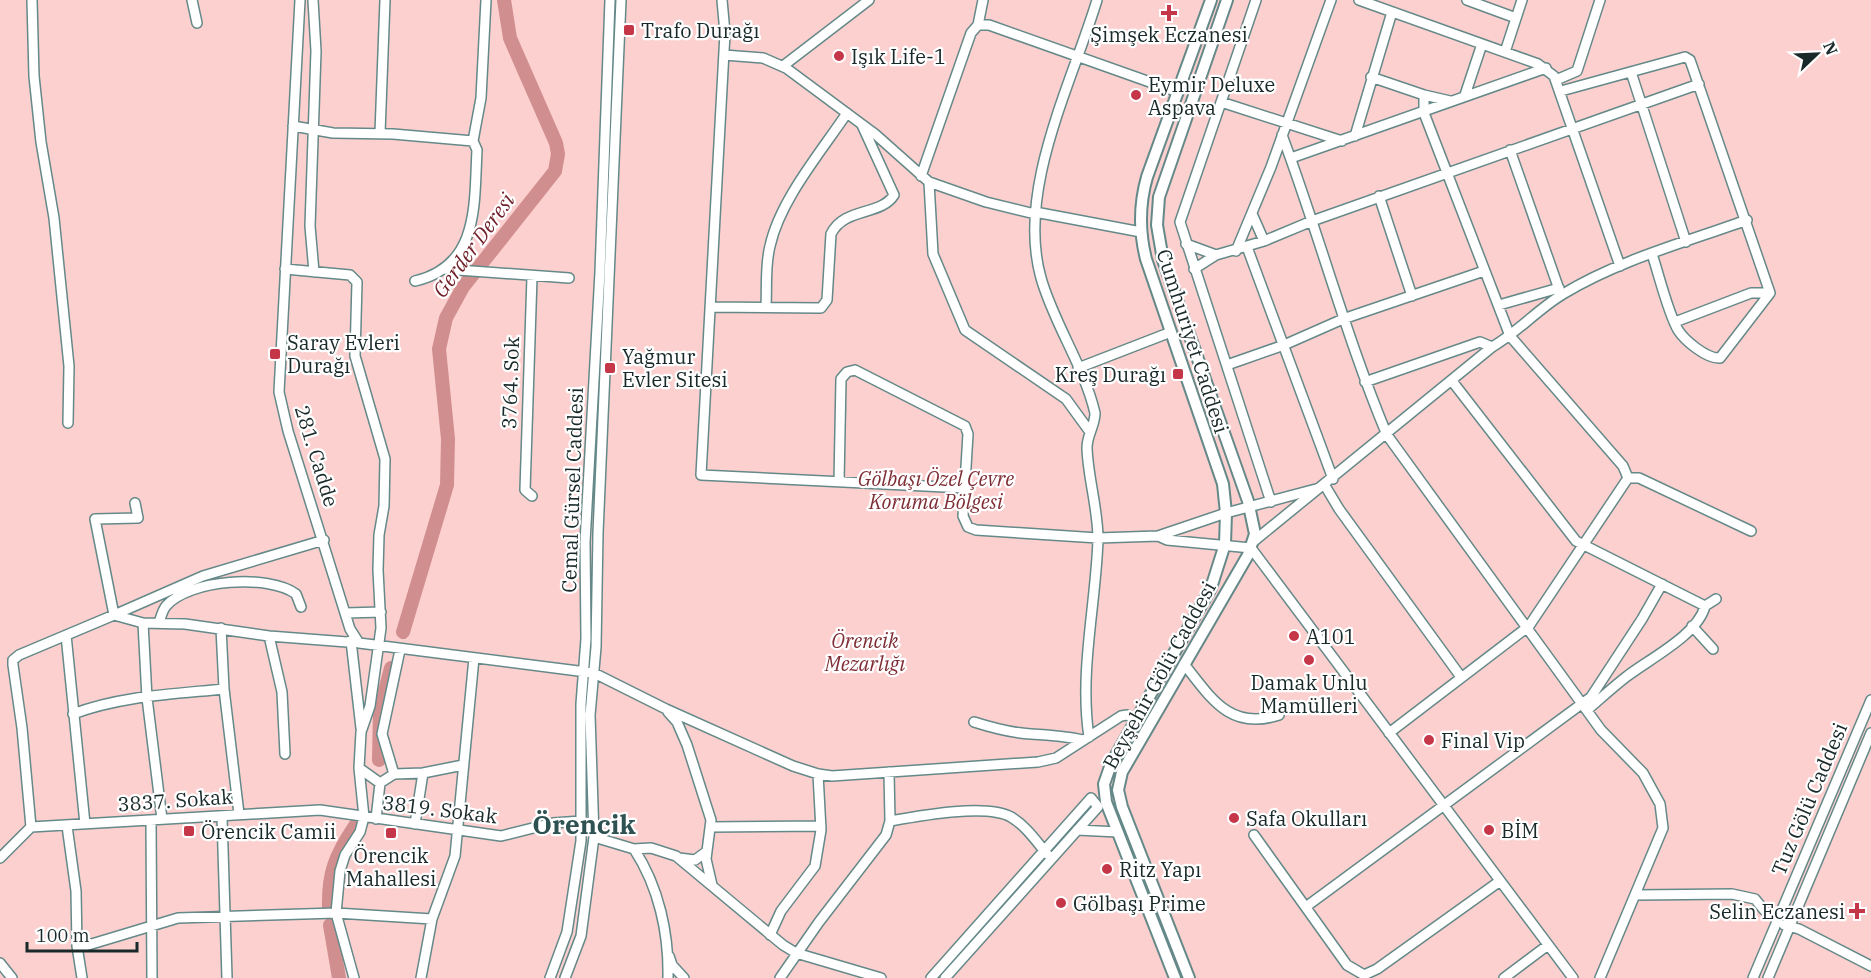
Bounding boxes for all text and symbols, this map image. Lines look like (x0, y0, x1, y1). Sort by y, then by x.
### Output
marker: Şimşek Eczanesi (1162, 6, 1176, 20)
place label: Trafo Durağı (641, 17, 759, 44)
place label: Şimşek Eczanesi (1090, 21, 1248, 48)
marker: Trafo Durağı (622, 23, 636, 37)
north arrow (1787, 24, 1847, 84)
text: N (1819, 38, 1842, 58)
place label: Işık Life-1 (851, 43, 946, 70)
marker: Işık Life-1 (832, 49, 846, 63)
place label: Eymir Deluxe Aspava (1148, 71, 1275, 121)
marker: Eymir Deluxe Aspava (1129, 88, 1143, 102)
water label: Gerder Deresi (426, 187, 521, 303)
street label: Cumhuriyet Caddesi (1150, 245, 1236, 437)
place label: Saray Evleri Durağı (287, 329, 400, 379)
street label: 3764. Sok (495, 336, 525, 430)
place label: Yağmur Evler Sitesi (622, 343, 728, 393)
marker: Saray Evleri Durağı (268, 347, 282, 361)
marker: Yağmur Evler Sitesi (603, 361, 617, 375)
place label: Kreş Durağı (1055, 361, 1166, 388)
marker: Kreş Durağı (1171, 367, 1185, 381)
street label: Cemal Gürsel Caddesi (555, 387, 589, 593)
street label: 281. Cadde (289, 402, 345, 510)
park label: Gölbaşı Özel Çevre Koruma Bölgesi (858, 465, 1014, 515)
street label: Beyşehir Gölü Caddesi (1096, 576, 1222, 774)
place label: A101 (1306, 623, 1356, 650)
park label: Örencik Mezarlığı (824, 627, 905, 677)
marker: A101 (1287, 629, 1301, 643)
marker: Damak Unlu Mamülleri (1302, 653, 1316, 667)
place label: Damak Unlu Mamülleri (1250, 669, 1368, 719)
street label: Tuz Gölü Caddesi (1765, 719, 1853, 879)
place label: Final Vip (1441, 727, 1525, 754)
marker: Final Vip (1422, 733, 1436, 747)
street label: 3837. Sokak (117, 782, 234, 817)
street label: 3819. Sokak (381, 789, 499, 829)
place label: Safa Okulları (1246, 805, 1367, 832)
district label: Örencik (532, 807, 636, 841)
marker: Safa Okulları (1227, 811, 1241, 825)
place label: BİM (1501, 817, 1539, 844)
place label: Örencik Camii (201, 818, 336, 845)
marker: BİM (1482, 823, 1496, 837)
marker: Örencik Camii (182, 824, 196, 838)
marker: Örencik Mahallesi (384, 826, 398, 840)
place label: Örencik Mahallesi (346, 842, 436, 892)
place label: Ritz Yapı (1119, 856, 1201, 883)
marker: Ritz Yapı (1100, 862, 1114, 876)
place label: Gölbaşı Prime (1073, 890, 1206, 917)
marker: Gölbaşı Prime (1054, 896, 1068, 910)
place label: Selin Eczanesi (1709, 898, 1845, 925)
marker: Selin Eczanesi (1850, 904, 1864, 918)
scale bar (27, 915, 136, 953)
text: 100 m (36, 924, 90, 947)

